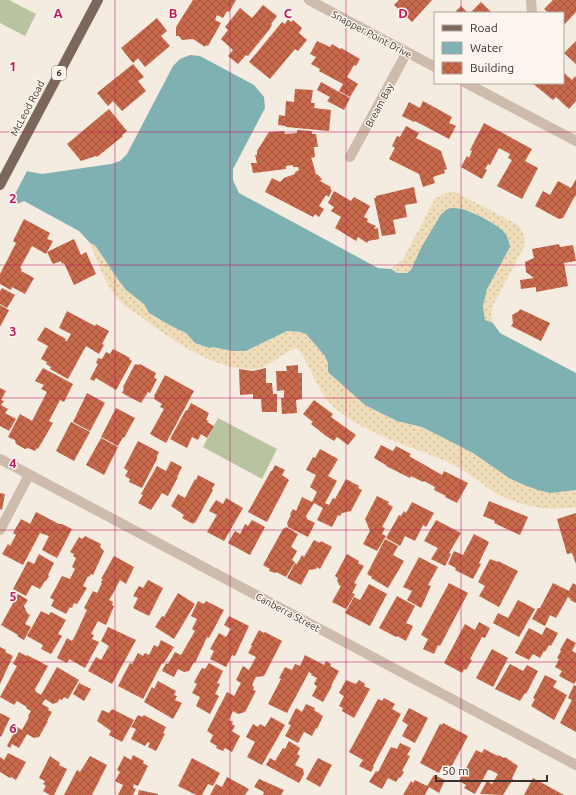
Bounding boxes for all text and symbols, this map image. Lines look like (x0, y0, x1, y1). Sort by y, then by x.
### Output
text: A (53, 6, 63, 20)
text: B (169, 6, 178, 20)
text: C (284, 6, 293, 20)
street label: Snapper Point Drive (330, 8, 414, 60)
legend (434, 12, 564, 84)
text: Road (470, 21, 498, 34)
text: Water (470, 41, 503, 54)
text: 1 (9, 59, 17, 73)
text: Building (470, 61, 514, 74)
road number: 6 (52, 66, 66, 80)
street label: McLeod Road (8, 79, 47, 138)
street label: Bream Bay (363, 81, 396, 129)
text: 2 (9, 191, 17, 205)
text: 3 (9, 324, 17, 338)
text: 4 (9, 456, 17, 470)
text: 5 (9, 589, 17, 603)
street label: Canberra Street (254, 591, 322, 634)
text: 6 (9, 721, 17, 735)
scale bar (436, 757, 547, 783)
text: 50 m (442, 764, 469, 777)

